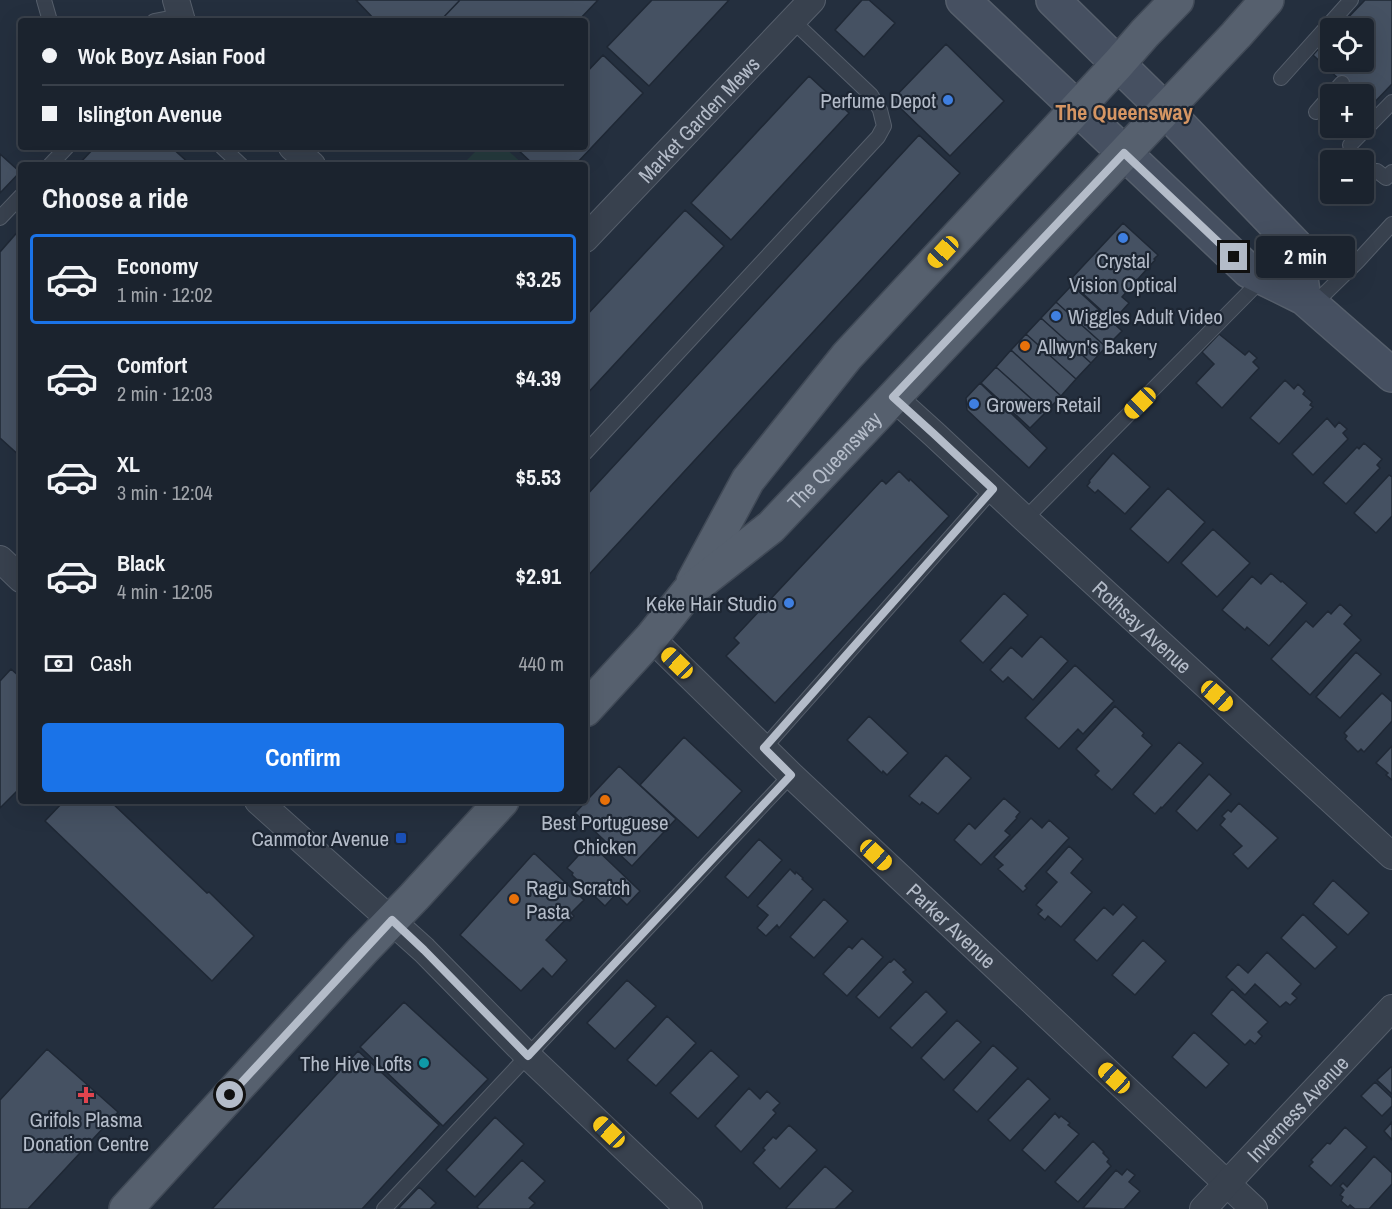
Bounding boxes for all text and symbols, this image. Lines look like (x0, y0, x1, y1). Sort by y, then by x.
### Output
map controls (1320, 18, 1374, 204)
button: locate (1320, 18, 1374, 72)
text: Wok Boyz Asian Food (78, 41, 266, 71)
street label: Market Garden Mews (631, 50, 766, 189)
button: + (1320, 84, 1374, 138)
place label: Perfume Depot (820, 86, 936, 115)
marker: Perfume Depot (941, 93, 955, 107)
district label: The Queensway (1055, 97, 1193, 127)
text: Islington Avenue (78, 99, 222, 129)
button: − (1320, 150, 1374, 204)
text: Choose a ride (42, 180, 188, 216)
marker: Crystal Vision Optical (1116, 231, 1130, 245)
car (924, 233, 962, 271)
callout: 2 min (1255, 236, 1354, 278)
route end (1220, 243, 1247, 270)
text: 2 min (1284, 243, 1327, 270)
place label: Crystal Vision Optical (1069, 246, 1177, 299)
text: Economy (117, 251, 198, 281)
icon: car (45, 252, 99, 306)
text: $3.25 (516, 264, 561, 294)
text: 1 min · 12:02 (117, 281, 213, 308)
place label: Wiggles Adult Video (1068, 302, 1223, 331)
marker: Wiggles Adult Video (1049, 309, 1063, 323)
place label: Allwyn's Bakery (1036, 332, 1157, 361)
marker: Allwyn's Bakery (1018, 339, 1032, 353)
text: Comfort (117, 350, 187, 380)
icon: car (45, 351, 99, 405)
text: $4.39 (516, 363, 561, 393)
text: 2 min · 12:03 (117, 380, 213, 407)
car (1121, 384, 1159, 422)
place label: Growers Retail (986, 390, 1101, 419)
marker: Growers Retail (967, 397, 981, 411)
street label: The Queensway (780, 404, 888, 516)
text: XL (117, 449, 140, 479)
icon: car (45, 450, 99, 504)
text: $5.53 (516, 462, 561, 492)
text: 3 min · 12:04 (117, 479, 213, 506)
text: Black (117, 548, 165, 578)
icon: car (45, 549, 99, 603)
text: $2.91 (516, 561, 561, 591)
street label: Rothsay Avenue (1086, 574, 1198, 680)
text: 4 min · 12:05 (117, 578, 213, 605)
place label: Keke Hair Studio (646, 589, 777, 618)
marker: Keke Hair Studio (782, 596, 796, 610)
car (658, 644, 696, 682)
icon: cash (42, 647, 75, 680)
text: Cash (90, 648, 132, 678)
text: 440 m (518, 650, 564, 677)
car (1198, 677, 1236, 715)
button: Confirm (42, 723, 564, 792)
marker: Best Portuguese Chicken (598, 793, 612, 807)
place label: Best Portuguese Chicken (541, 808, 669, 861)
place label: Canmotor Avenue (251, 824, 389, 853)
marker: Canmotor Avenue (394, 831, 408, 845)
car (857, 836, 895, 874)
place label: Ragu Scratch Pasta (526, 873, 630, 926)
street label: Parker Avenue (901, 876, 1003, 975)
marker: Ragu Scratch Pasta (507, 892, 521, 906)
place label: The Hive Lofts (300, 1049, 412, 1078)
street label: Inverness Avenue (1240, 1049, 1355, 1168)
marker: The Hive Lofts (417, 1056, 431, 1070)
car (1095, 1059, 1133, 1097)
route start (216, 1081, 243, 1108)
marker: Grifols Plasma Donation Centre (77, 1086, 95, 1104)
place label: Grifols Plasma Donation Centre (23, 1105, 149, 1158)
car (590, 1113, 628, 1151)

